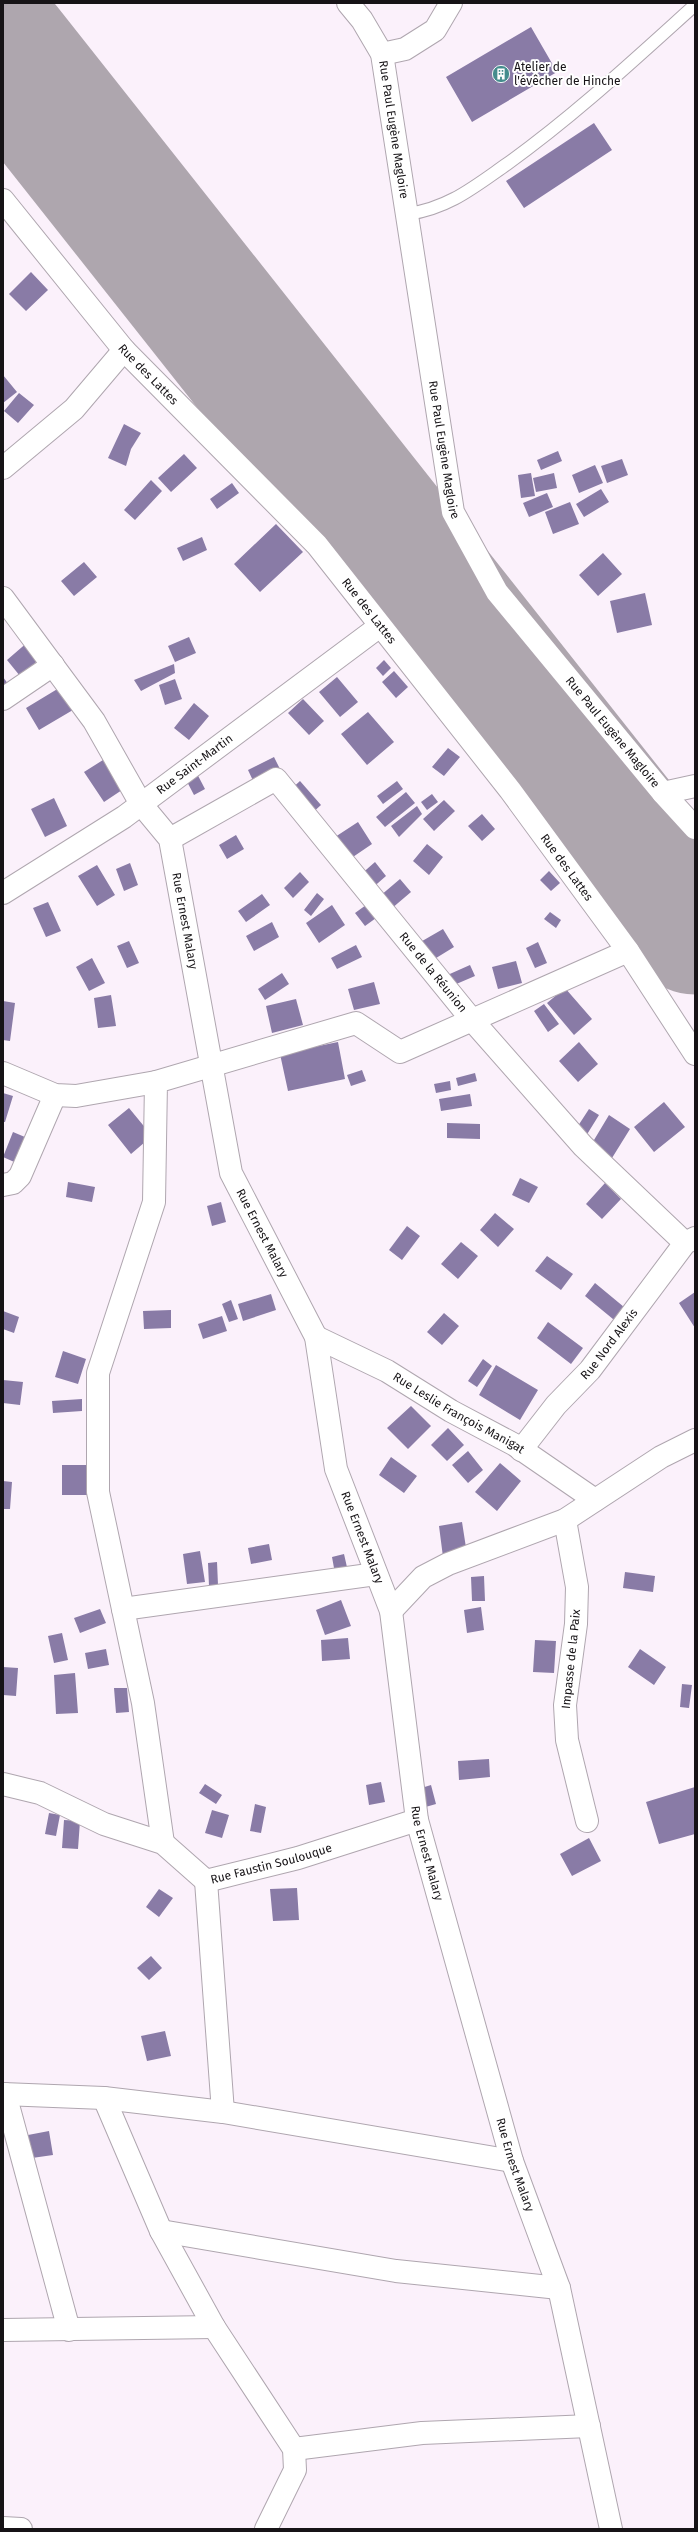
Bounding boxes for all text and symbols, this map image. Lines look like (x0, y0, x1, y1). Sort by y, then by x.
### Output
street label: Rue Paul Eugène Magloire (376, 59, 411, 200)
place label: Atelier de l'évêcher de Hinche (514, 60, 621, 88)
building icon: Atelier de l'évêcher de Hinche (491, 64, 511, 84)
street label: Rue des Lattes (115, 341, 181, 408)
street label: Rue Paul Eugène Magloire (426, 380, 463, 522)
street label: Rue des Lattes (339, 575, 399, 647)
street label: Rue Paul Eugène Magloire (563, 674, 663, 791)
street label: Rue Saint-Martin (154, 731, 235, 797)
street label: Rue des Lattes (538, 831, 596, 904)
street label: Rue Ernest Malary (169, 871, 201, 970)
street label: Rue de la Réunion (397, 929, 470, 1015)
street label: Rue Ernest Malary (233, 1186, 291, 1280)
street label: Rue Nord Alexis (578, 1305, 641, 1382)
street label: Rue Leslie François Manigat (390, 1370, 528, 1457)
street label: Rue Ernest Malary (338, 1489, 387, 1586)
street label: Impasse de la Paix (559, 1608, 583, 1710)
street label: Rue Ernest Malary (408, 1805, 446, 1902)
street label: Rue Faustin Soulouque (209, 1841, 334, 1887)
street label: Rue Ernest Malary (493, 2116, 537, 2214)

